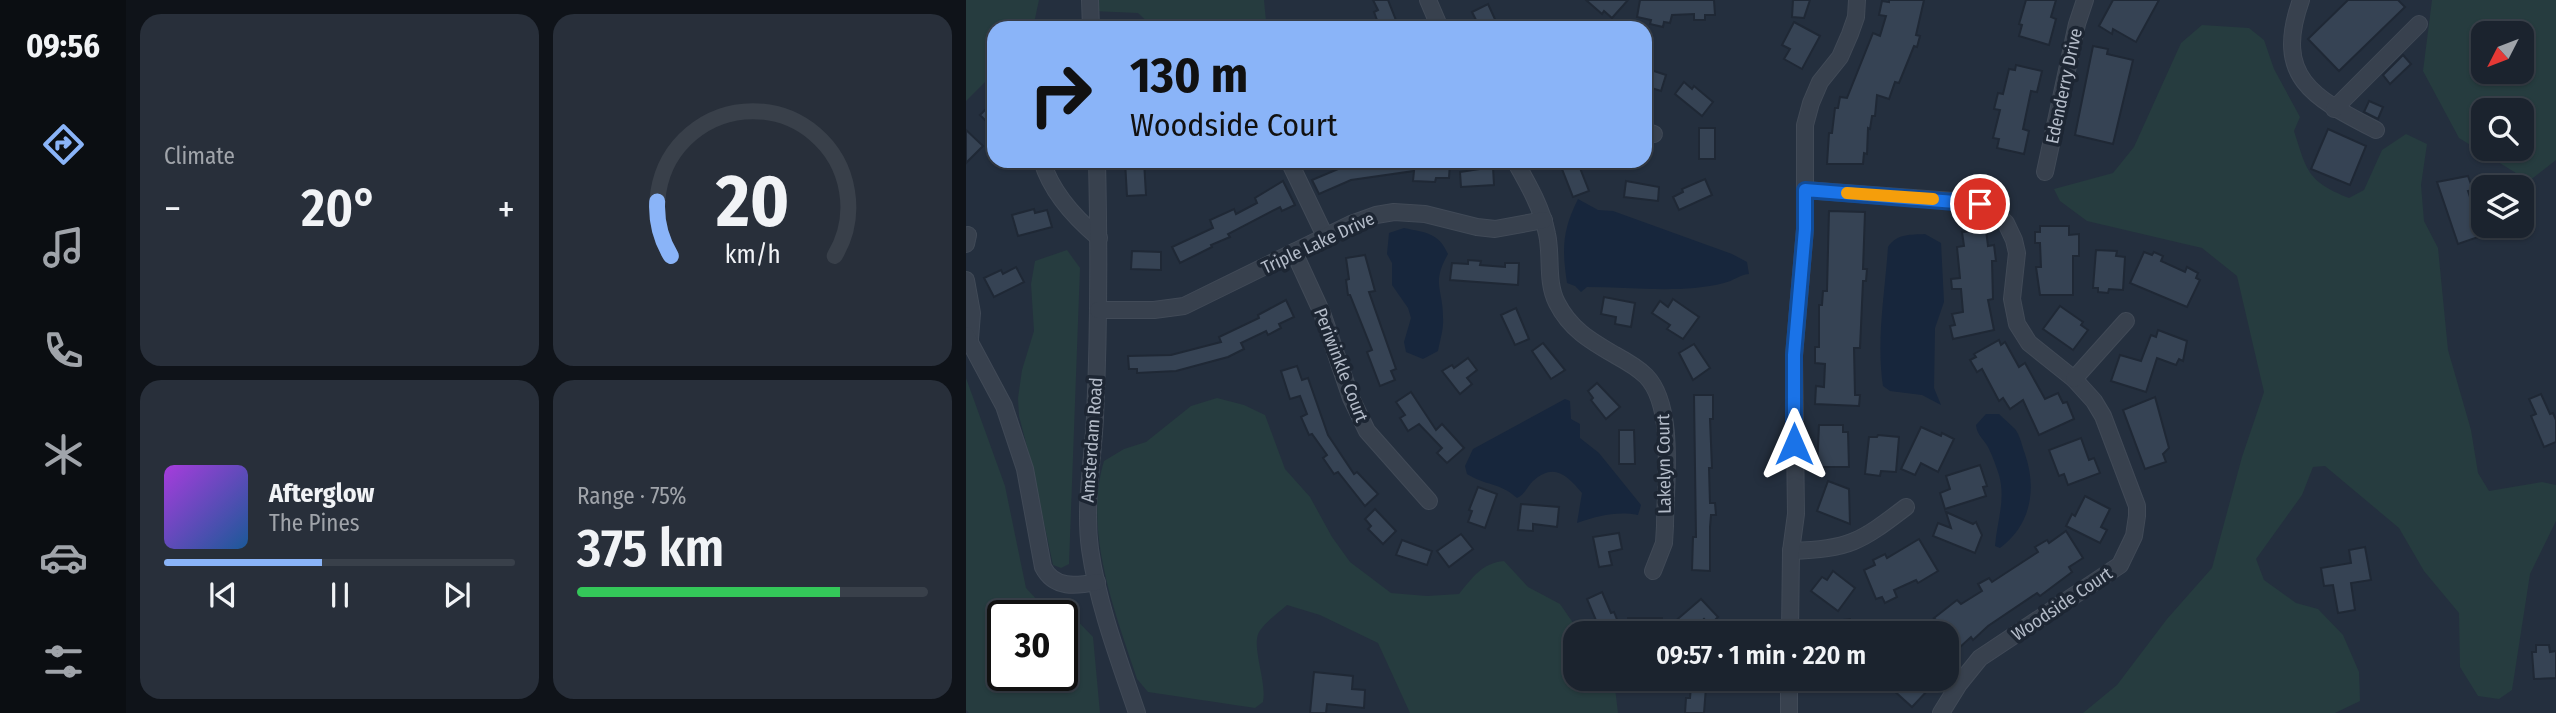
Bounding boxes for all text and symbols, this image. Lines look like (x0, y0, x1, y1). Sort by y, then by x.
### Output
north arrow (2471, 21, 2534, 84)
map controls (2471, 21, 2534, 238)
street label: Edenderry Drive (2041, 26, 2087, 146)
text: 09:56 (26, 27, 100, 65)
text: 130 m (1130, 46, 1248, 105)
icon: right (1015, 49, 1106, 140)
button: search (2471, 98, 2534, 161)
text: Woodside Court (1130, 106, 1338, 144)
icon: directions (39, 120, 88, 169)
text: Climate (164, 142, 235, 170)
text: 20 (715, 158, 789, 245)
pin (1950, 174, 2010, 234)
button: layers (2471, 175, 2534, 238)
text: 20° (301, 177, 378, 240)
icon: arrive (1961, 185, 1999, 223)
text: − (164, 186, 181, 232)
text: + (498, 186, 515, 232)
street label: Triple Lake Drive (1258, 207, 1378, 279)
icon: music (39, 223, 88, 272)
text: km/h (725, 240, 780, 270)
street label: Periwinkle Court (1309, 305, 1373, 425)
icon: phone (39, 326, 88, 375)
street label: Amsterdam Road (1077, 377, 1107, 503)
position arrow (1757, 407, 1831, 481)
street label: Lakelyn Court (1652, 414, 1676, 514)
icon: climate (39, 430, 88, 479)
text: Afterglow (269, 478, 374, 509)
text: Range · 75% (577, 482, 686, 510)
text: The Pines (269, 509, 360, 537)
text: 375 km (577, 517, 724, 580)
icon: car (39, 533, 88, 582)
street label: Woodside Court (2007, 562, 2117, 646)
icon: previous (204, 576, 242, 614)
icon: pause (321, 576, 359, 614)
icon: next (438, 576, 476, 614)
speed limit sign: 30 (987, 600, 1078, 691)
icon: filters (39, 637, 88, 686)
text: 09:57 · 1 min · 220 m (1656, 640, 1866, 671)

